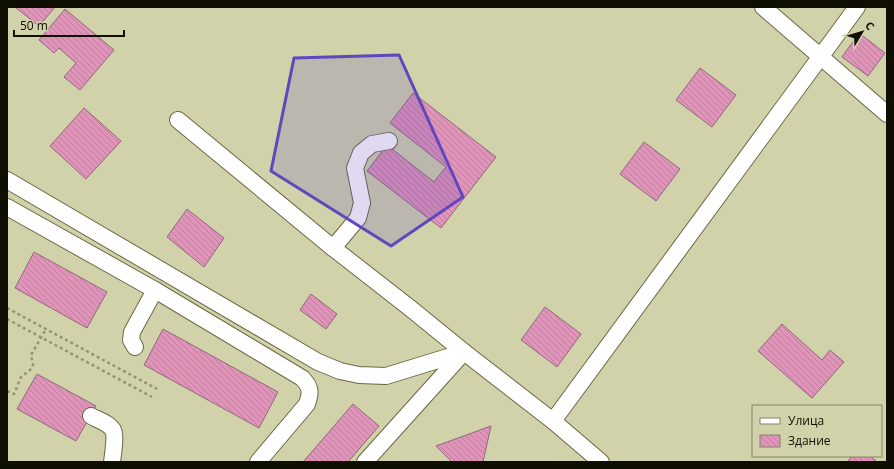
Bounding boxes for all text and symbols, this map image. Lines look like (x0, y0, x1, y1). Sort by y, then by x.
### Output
scale bar (14, 12, 124, 38)
north arrow (842, 12, 882, 52)
text: 50 m (20, 17, 48, 34)
text: С (862, 18, 878, 33)
legend (752, 405, 882, 457)
text: Улица (788, 412, 824, 429)
text: Здание (788, 432, 831, 449)

